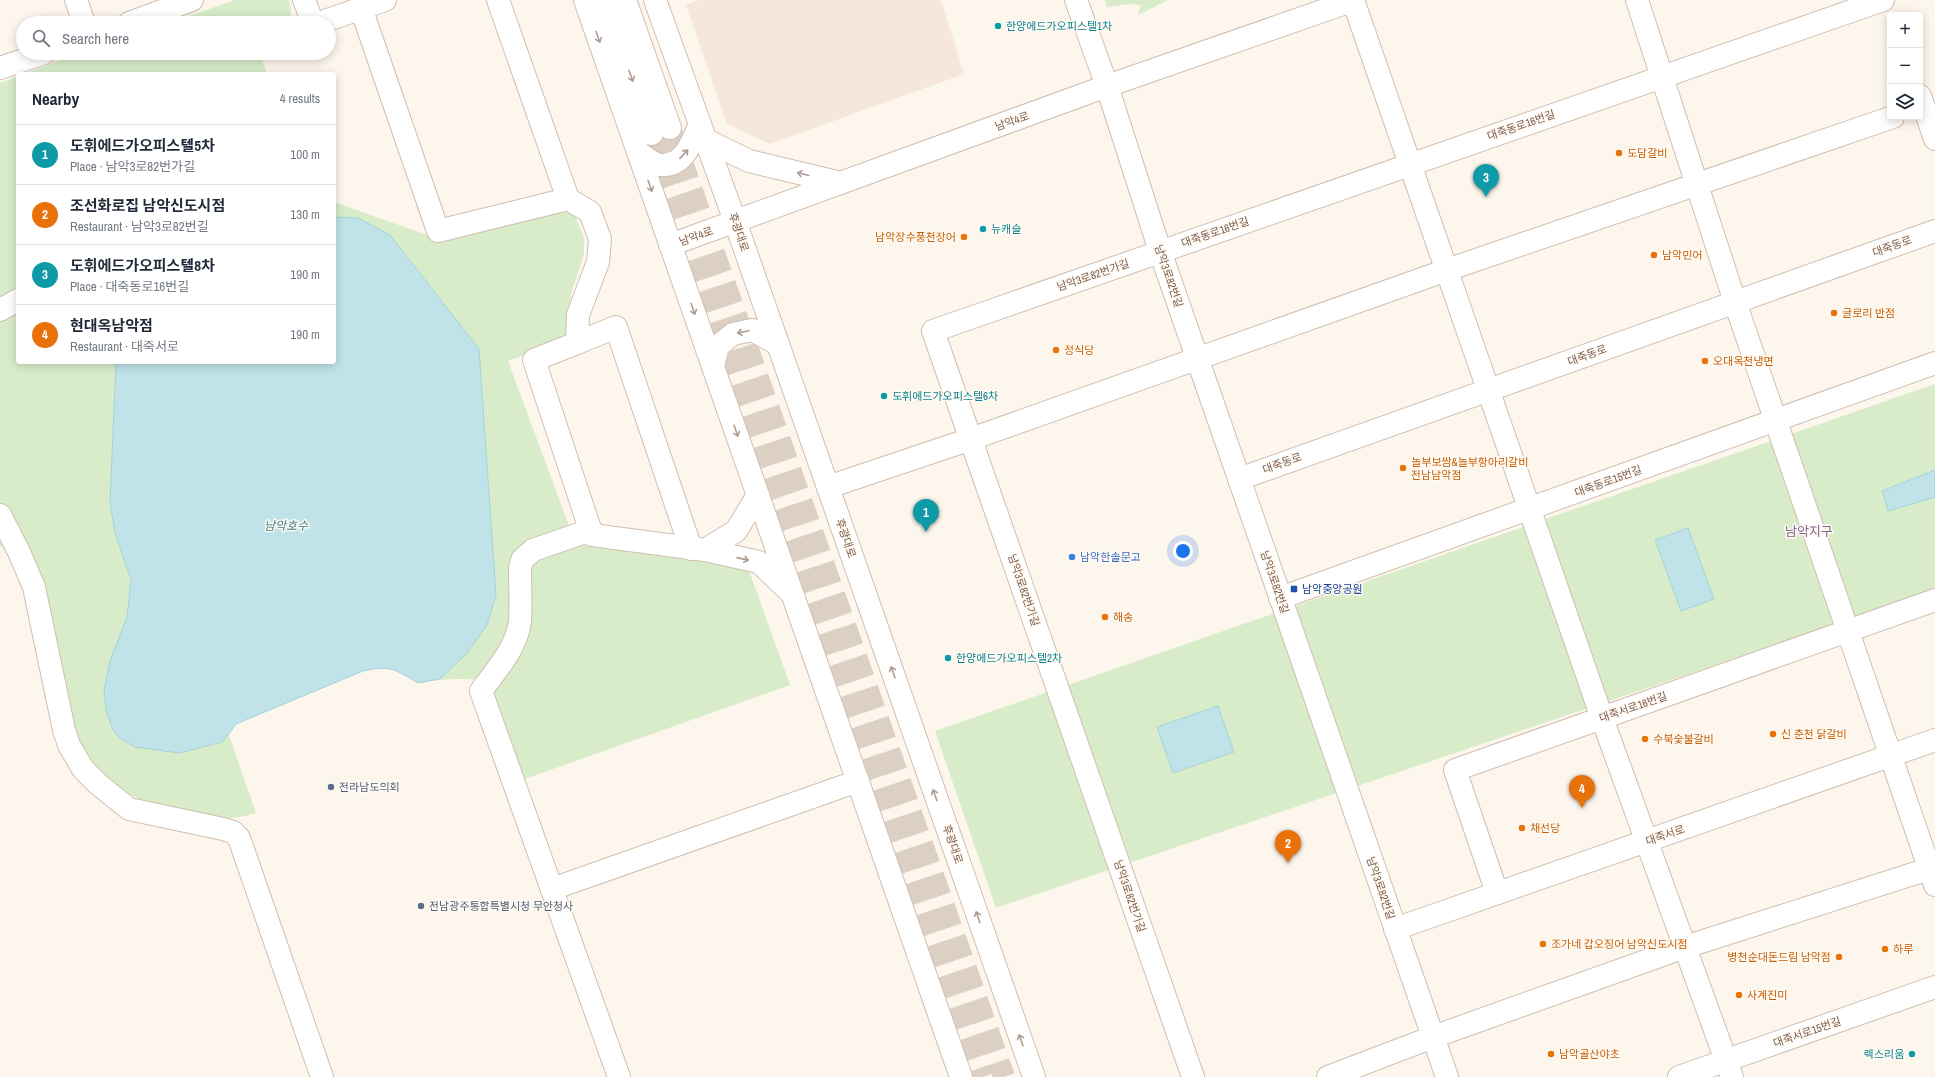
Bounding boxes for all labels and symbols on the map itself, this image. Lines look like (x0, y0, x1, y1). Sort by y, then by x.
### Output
place label: 한양에드가오피스텔1차 (1006, 19, 1112, 33)
marker: 한양에드가오피스텔1차 (993, 21, 1003, 31)
one-way arrow (595, 30, 602, 43)
one-way arrow (628, 70, 636, 82)
street label: 대죽동로16번길 (1485, 107, 1557, 143)
street label: 남악4로 (993, 108, 1031, 134)
place label: 도담갈비 (1627, 146, 1667, 160)
marker: 도담갈비 (1614, 148, 1624, 158)
one-way arrow (679, 149, 688, 160)
pin: 3 (1473, 164, 1499, 197)
one-way arrow (797, 169, 810, 177)
one-way arrow (647, 179, 654, 192)
street label: 후광대로 (726, 211, 752, 253)
street label: 대죽동로16번길 (1179, 214, 1251, 250)
place label: 뉴캐슬 (991, 222, 1021, 236)
street label: 남악4로 (677, 223, 715, 249)
marker: 뉴캐슬 (978, 224, 988, 234)
place label: 남악장수풍천장어 (875, 230, 956, 244)
marker: 남악장수풍천장어 (959, 232, 969, 242)
street label: 대죽동로 (1871, 232, 1913, 260)
street label: 남악3로82번길 (1152, 243, 1186, 309)
place label: 남악민어 (1662, 248, 1702, 262)
marker: 남악민어 (1649, 250, 1659, 260)
street label: 남악3로82번가길 (1055, 256, 1131, 294)
one-way arrow (689, 302, 697, 314)
place label: 글로리 반점 (1842, 306, 1895, 320)
marker: 글로리 반점 (1829, 308, 1839, 318)
one-way arrow (736, 328, 749, 336)
street label: 대죽동로 (1566, 341, 1608, 369)
place label: 정식당 (1064, 343, 1094, 357)
marker: 정식당 (1051, 345, 1061, 355)
place label: 오대옥천냉면 (1713, 354, 1774, 368)
marker: 오대옥천냉면 (1700, 356, 1710, 366)
place label: 도휘에드가오피스텔6차 (892, 389, 998, 403)
marker: 도휘에드가오피스텔6차 (879, 391, 889, 401)
one-way arrow (732, 425, 740, 437)
street label: 대죽동로 (1261, 449, 1303, 477)
place label: 놀부보쌈&놀부항아리갈비 전남남악점 (1411, 455, 1528, 482)
street label: 대죽동로15번길 (1572, 462, 1644, 500)
marker: 놀부보쌈&놀부항아리갈비 전남남악점 (1398, 463, 1408, 473)
pin: 1 (913, 499, 939, 532)
street label: 후광대로 (833, 517, 859, 559)
water label: 남악호수 (264, 518, 309, 534)
district label: 남악지구 (1785, 523, 1833, 540)
your location (1173, 541, 1193, 561)
street label: 남악3로82번길 (1258, 549, 1292, 615)
place label: 남악한솔문고 (1080, 550, 1141, 564)
street label: 남악3로82번가길 (1005, 552, 1043, 628)
marker: 남악한솔문고 (1067, 552, 1077, 562)
one-way arrow (736, 555, 749, 563)
place label: 남악중앙공원 (1302, 582, 1363, 596)
marker: 남악중앙공원 (1289, 584, 1299, 594)
place label: 해송 (1113, 610, 1133, 624)
marker: 해송 (1100, 612, 1110, 622)
place label: 한양에드가오피스텔2차 (956, 651, 1062, 665)
marker: 한양에드가오피스텔2차 (943, 653, 953, 663)
one-way arrow (888, 666, 896, 678)
street label: 대죽서로16번길 (1597, 689, 1669, 725)
place label: 신 춘천 닭갈비 (1781, 727, 1847, 741)
marker: 신 춘천 닭갈비 (1768, 729, 1778, 739)
place label: 수북숯불갈비 (1653, 732, 1714, 746)
marker: 수북숯불갈비 (1640, 734, 1650, 744)
pin: 4 (1569, 775, 1595, 808)
place label: 전라남도의회 (339, 780, 400, 794)
marker: 전라남도의회 (326, 782, 336, 792)
one-way arrow (931, 789, 939, 801)
place label: 채선당 (1530, 821, 1560, 835)
street label: 대죽서로 (1644, 822, 1686, 848)
street label: 후광대로 (940, 823, 966, 865)
marker: 채선당 (1517, 823, 1527, 833)
pin: 2 (1275, 830, 1301, 863)
street label: 남악3로82번길 (1364, 855, 1398, 921)
street label: 남악3로82번가길 (1111, 858, 1149, 934)
place label: 전남광주통합특별시청 무안청사 (429, 899, 573, 913)
marker: 전남광주통합특별시청 무안청사 (416, 901, 426, 911)
one-way arrow (974, 911, 981, 924)
place label: 조가네 갑오징어 남악신도시점 (1551, 937, 1688, 951)
marker: 조가네 갑오징어 남악신도시점 (1538, 939, 1548, 949)
place label: 하루 (1893, 942, 1913, 956)
marker: 하루 (1880, 944, 1890, 954)
place label: 병천순대돈드림 남악점 (1727, 950, 1831, 964)
marker: 병천순대돈드림 남악점 (1834, 952, 1844, 962)
place label: 사계진미 (1747, 988, 1787, 1002)
marker: 사계진미 (1734, 990, 1744, 1000)
street label: 대죽서로15번길 (1771, 1014, 1843, 1050)
one-way arrow (1017, 1034, 1024, 1047)
place label: 남악골산야초 (1559, 1047, 1620, 1061)
place label: 렉스리움 (1864, 1047, 1904, 1061)
marker: 남악골산야초 (1546, 1049, 1556, 1059)
marker: 렉스리움 (1907, 1049, 1917, 1059)

